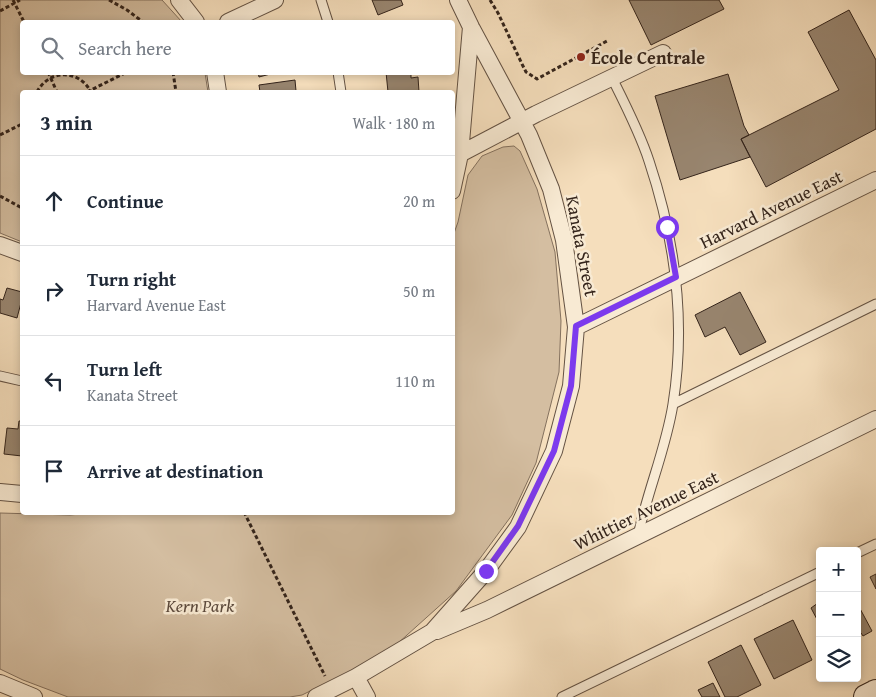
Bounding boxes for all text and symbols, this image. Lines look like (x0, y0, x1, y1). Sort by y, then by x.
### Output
search box (20, 20, 455, 75)
icon: search (38, 34, 66, 62)
text: Search here (78, 34, 172, 62)
place label: École Centrale (591, 44, 705, 71)
marker: École Centrale (575, 51, 587, 63)
text: 3 min (40, 107, 92, 138)
text: Walk · 180 m (352, 111, 435, 135)
street label: Harvard Avenue East (695, 162, 848, 255)
icon: ahead (40, 187, 68, 215)
text: Continue (87, 187, 164, 215)
text: 20 m (403, 189, 435, 213)
street label: Kanata Street (559, 193, 605, 299)
route start (656, 216, 679, 239)
text: Turn right (87, 265, 176, 293)
icon: right (40, 277, 68, 305)
text: 50 m (403, 279, 435, 303)
text: Harvard Avenue East (87, 293, 226, 317)
text: Turn left (87, 355, 162, 383)
icon: left (40, 367, 68, 395)
text: 110 m (395, 369, 435, 393)
text: Kanata Street (87, 383, 178, 407)
icon: arrive (40, 457, 68, 485)
text: Arrive at destination (87, 457, 263, 485)
street label: Whittier Avenue East (569, 463, 724, 557)
map controls (816, 547, 861, 682)
button: + (816, 547, 861, 592)
route end (475, 560, 498, 583)
park label: Kern Park (165, 592, 235, 619)
button: − (816, 592, 861, 637)
button: layers (816, 637, 861, 682)

